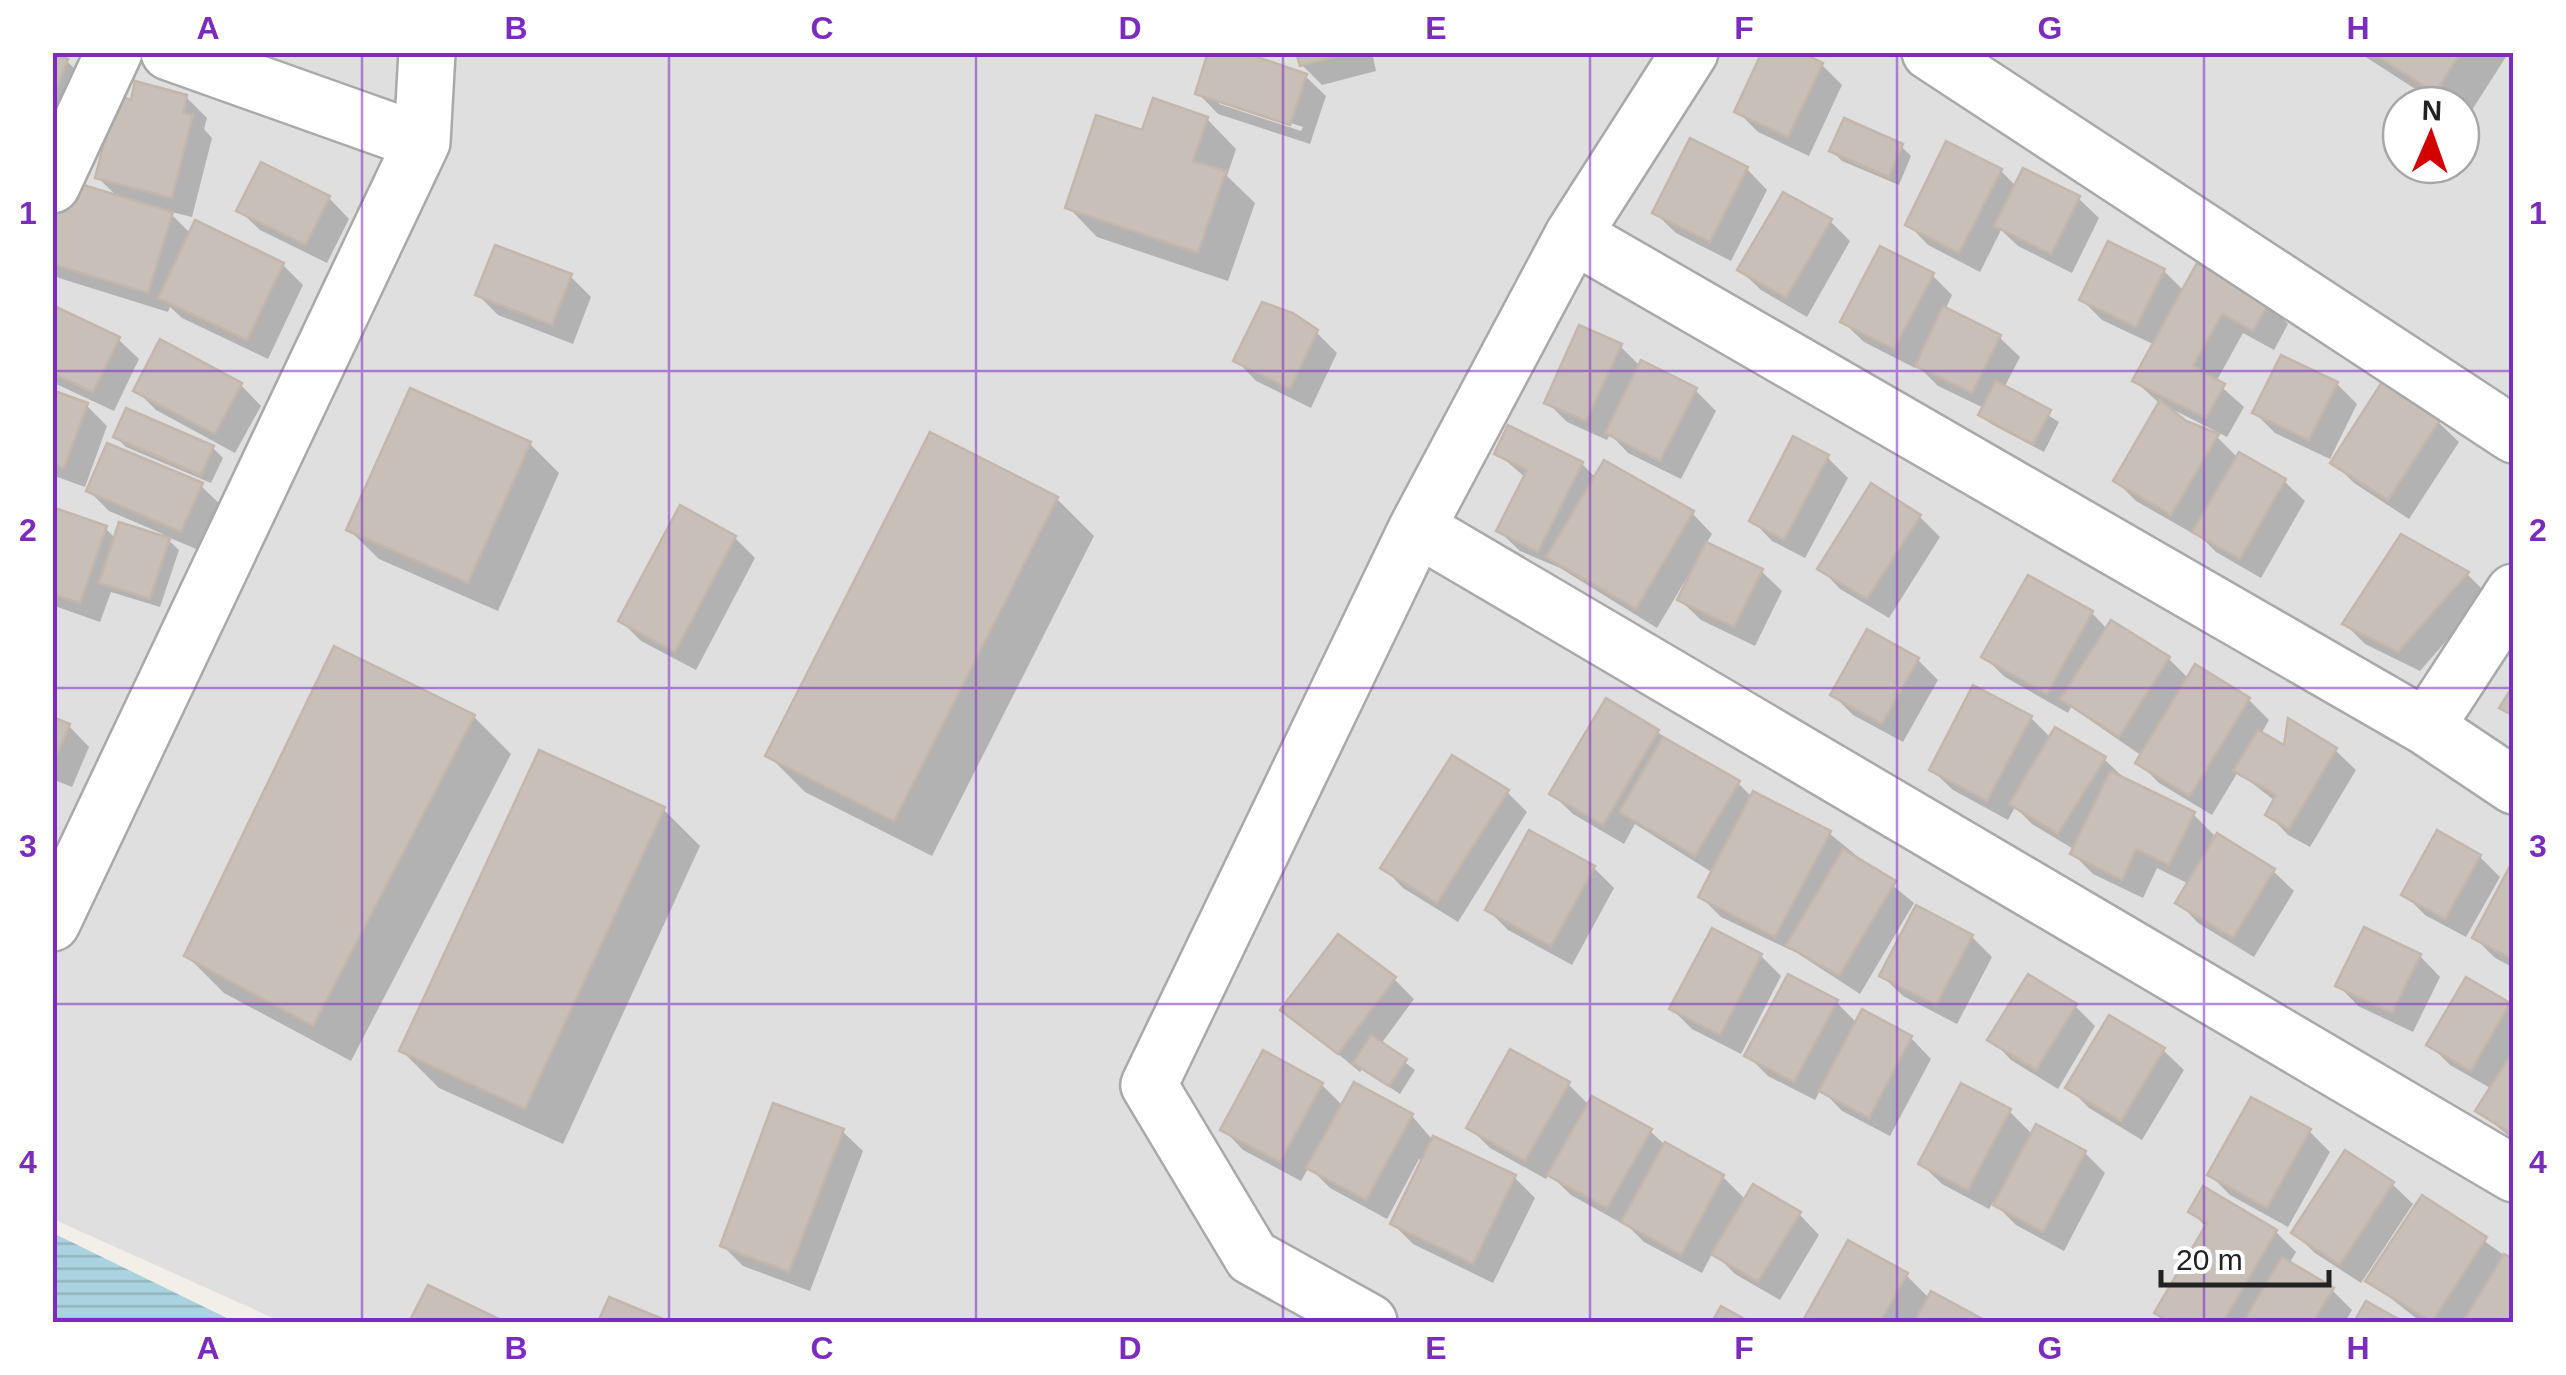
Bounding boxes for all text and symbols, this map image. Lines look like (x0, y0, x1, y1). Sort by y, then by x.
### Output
text: A (196, 10, 220, 46)
text: B (504, 10, 528, 46)
text: C (810, 10, 834, 46)
text: D (1118, 10, 1142, 46)
text: E (1425, 10, 1447, 46)
text: F (1734, 10, 1754, 46)
text: G (2038, 10, 2062, 46)
text: H (2346, 10, 2370, 46)
north arrow (2381, 85, 2481, 185)
text: N (2421, 95, 2443, 126)
text: 1 (19, 195, 37, 231)
text: 1 (2529, 195, 2547, 231)
text: 2 (19, 512, 37, 548)
text: 2 (2529, 512, 2547, 548)
text: 3 (19, 828, 37, 864)
text: 3 (2529, 828, 2547, 864)
text: 4 (19, 1144, 37, 1180)
text: 4 (2529, 1144, 2547, 1180)
scale bar (2161, 1225, 2328, 1287)
text: 20 m (2176, 1243, 2243, 1276)
text: A (196, 1330, 220, 1366)
text: B (504, 1330, 528, 1366)
text: C (810, 1330, 834, 1366)
text: D (1118, 1330, 1142, 1366)
text: E (1425, 1330, 1447, 1366)
text: F (1734, 1330, 1754, 1366)
text: G (2038, 1330, 2062, 1366)
text: H (2346, 1330, 2370, 1366)

